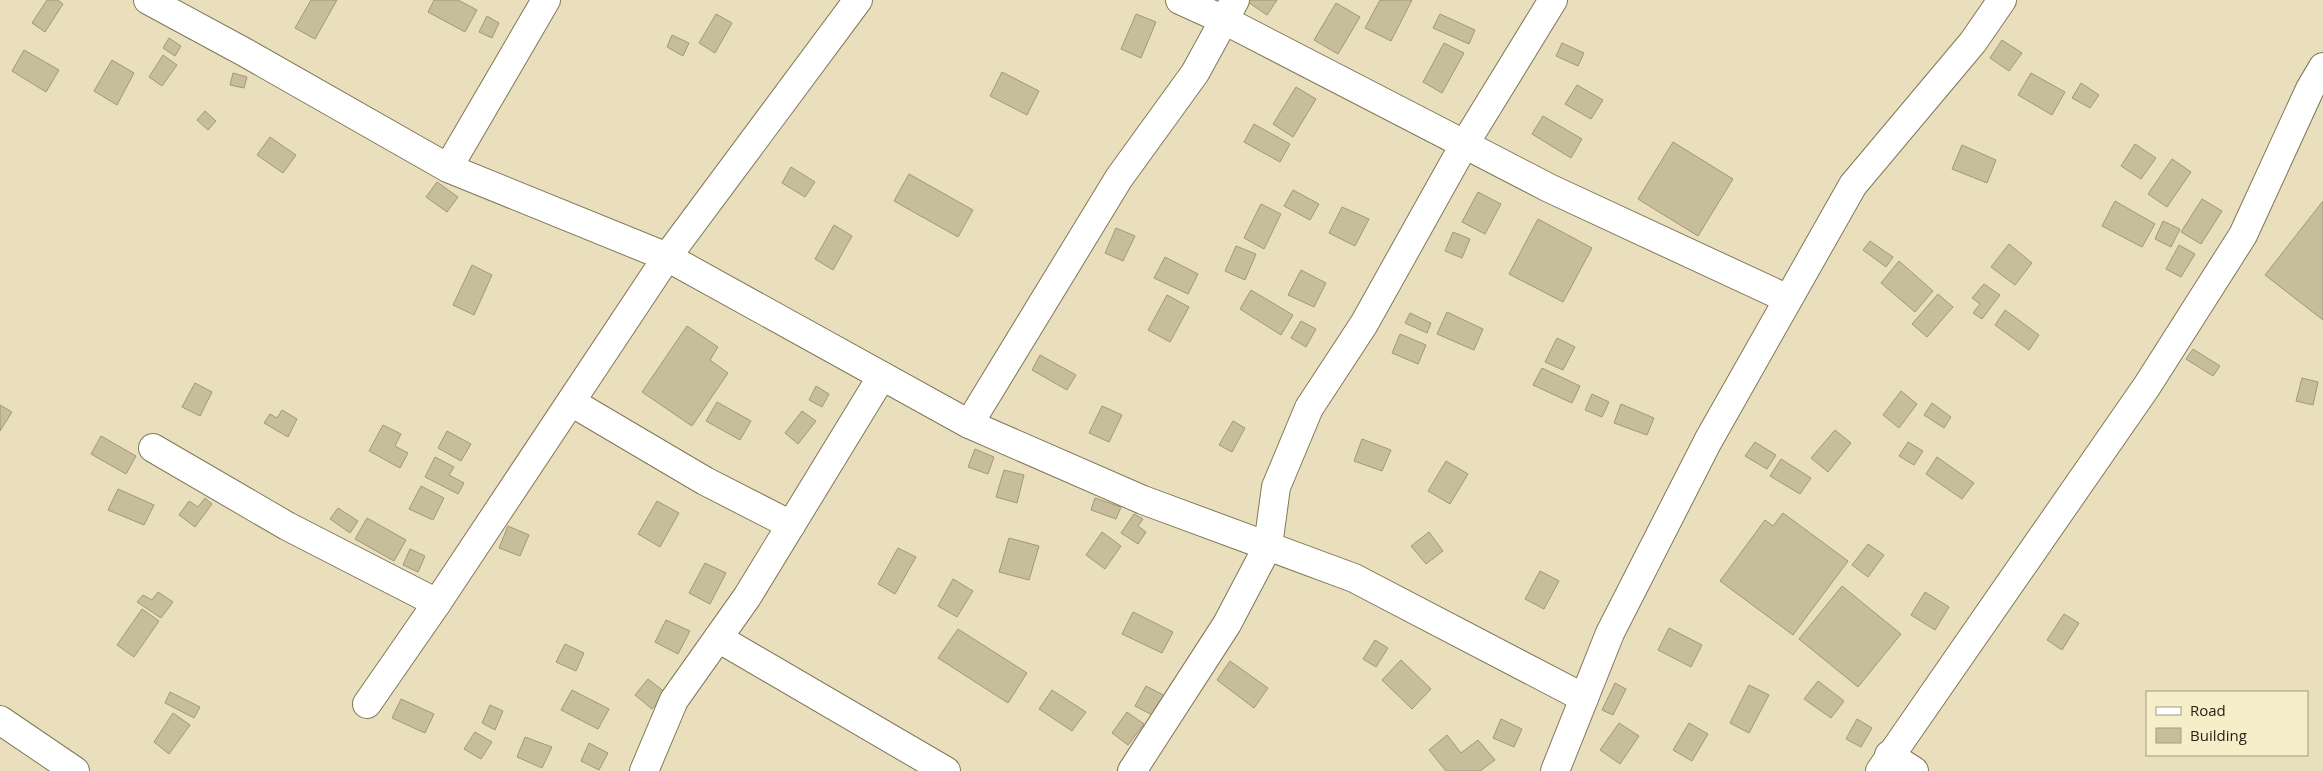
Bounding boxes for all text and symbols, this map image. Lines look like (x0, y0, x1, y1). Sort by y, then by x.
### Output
legend (2146, 691, 2308, 756)
text: Road (2190, 700, 2226, 720)
text: Building (2190, 725, 2247, 745)

